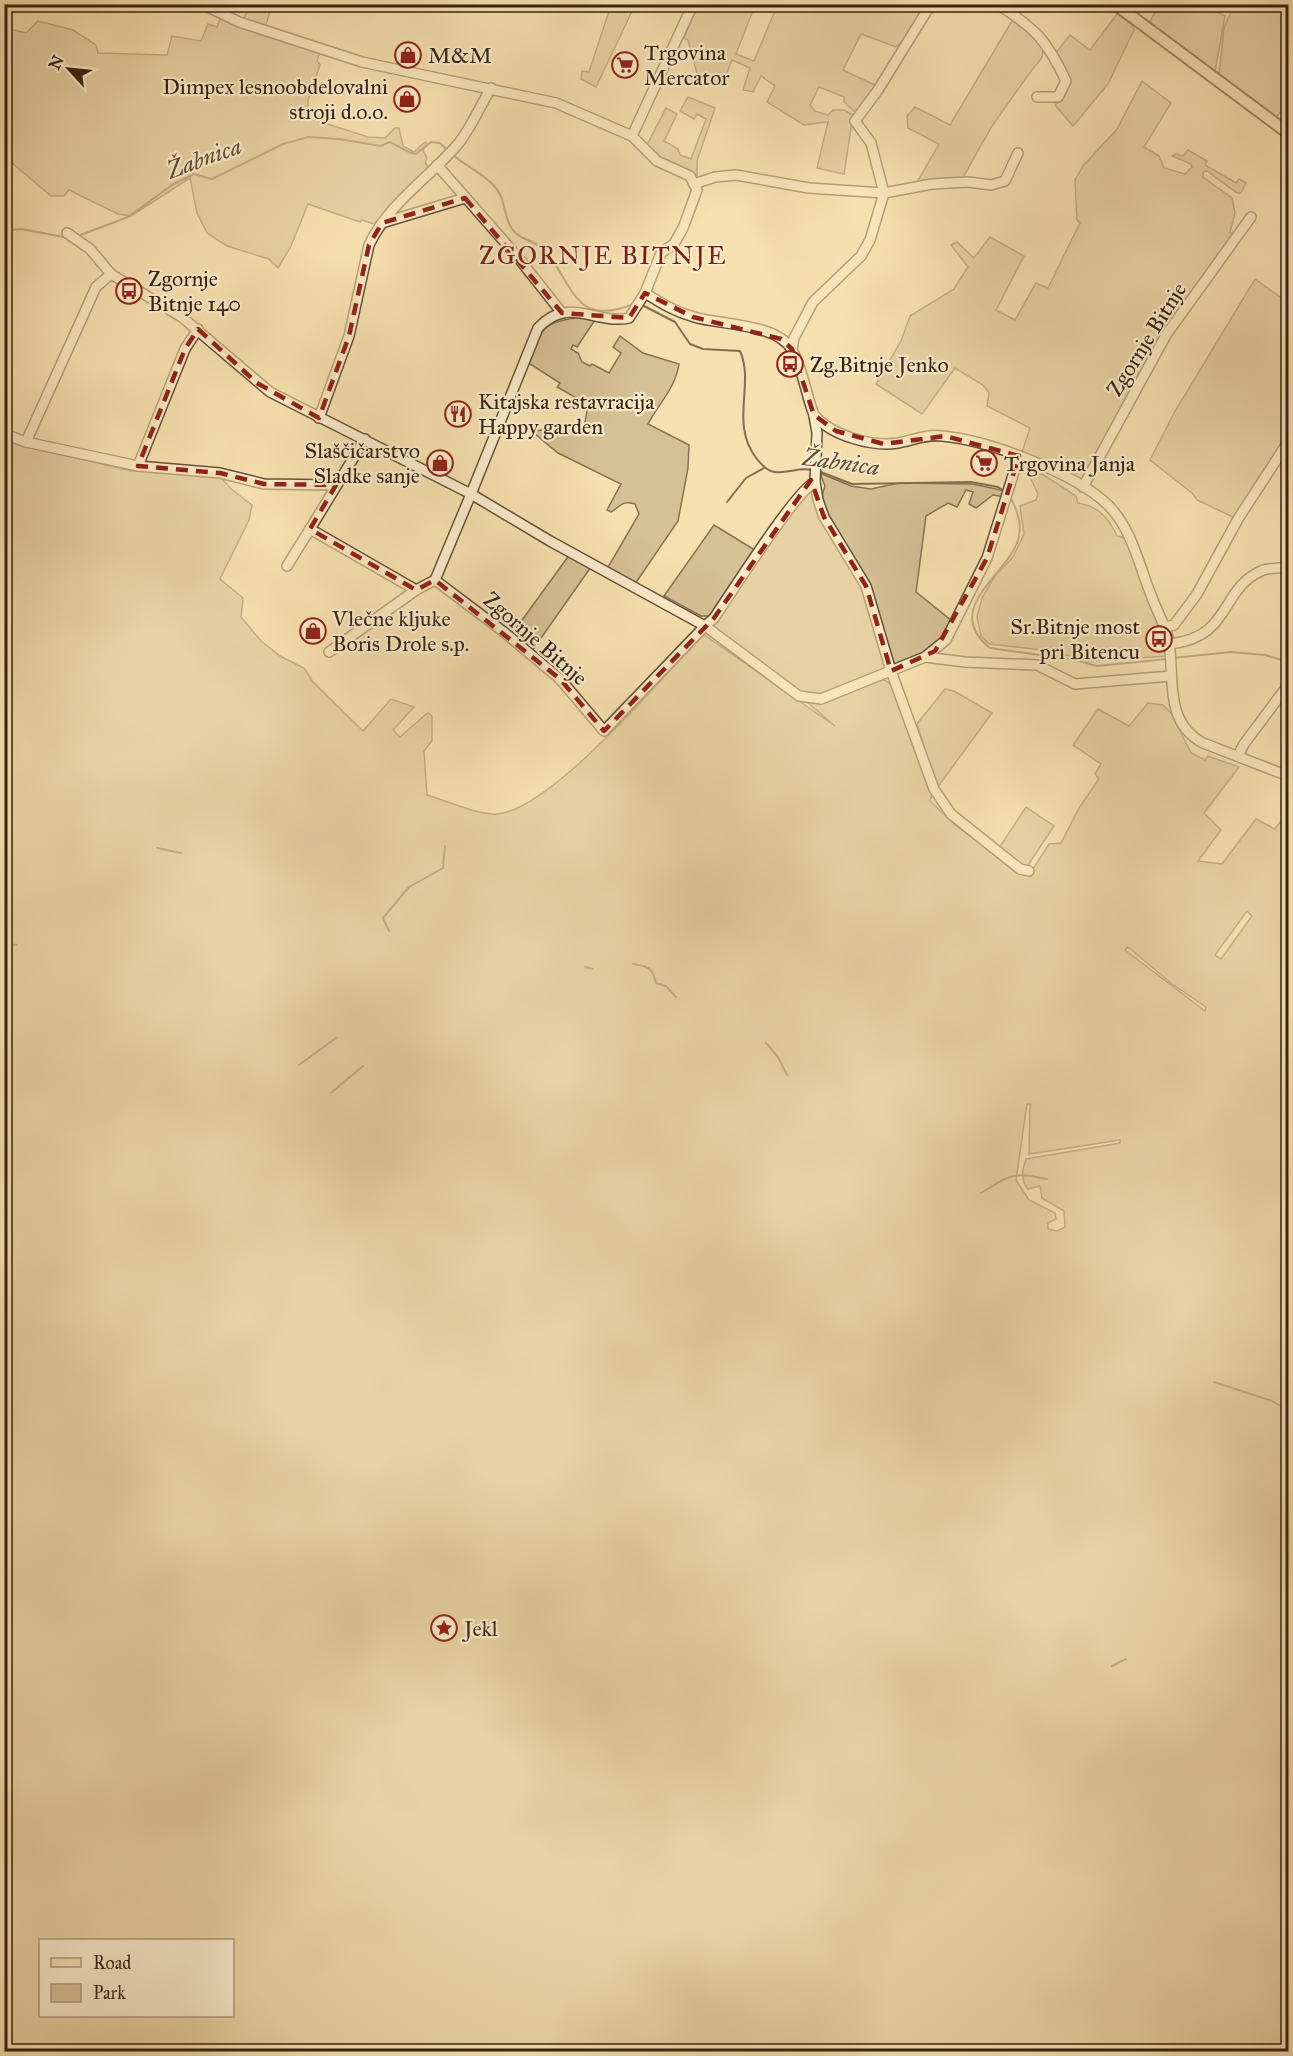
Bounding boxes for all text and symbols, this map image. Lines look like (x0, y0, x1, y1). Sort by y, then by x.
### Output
north arrow (39, 39, 99, 99)
place label: Trgovina Mercator (644, 39, 730, 91)
shop icon: M&M (393, 40, 423, 70)
place label: M&M (428, 42, 492, 69)
supermarket icon: Trgovina Mercator (610, 50, 640, 80)
text: N (45, 52, 68, 73)
place label: Dimpex lesnoobdelovalni stroji d.o.o. (162, 73, 388, 125)
shop icon: Dimpex lesnoobdelovalni stroji d.o.o. (392, 84, 422, 114)
water label: Žabnica (162, 131, 246, 186)
district label: ZGORNJE BITNJE (479, 239, 727, 271)
place label: Zgornje Bitnje 140 (148, 265, 241, 317)
bus stop icon: Zgornje Bitnje 140 (114, 276, 144, 306)
street label: Zgornje Bitnje (1101, 277, 1192, 401)
bus stop icon: Zg.Bitnje Jenko (775, 349, 805, 379)
place label: Zg.Bitnje Jenko (810, 351, 949, 378)
place label: Kitajska restavracija Happy garden (478, 388, 655, 440)
restaurant icon: Kitajska restavracija Happy garden (443, 399, 473, 429)
place label: Slaščičarstvo Sladke sanje (305, 437, 420, 489)
water label: Žabnica (800, 442, 881, 482)
shop icon: Slaščičarstvo Sladke sanje (425, 448, 455, 478)
supermarket icon: Trgovina Janja (969, 448, 999, 478)
place label: Trgovina Janja (1004, 450, 1136, 477)
street label: Zgornje Bitnje (478, 586, 593, 691)
place label: Vlečne kljuke Boris Drole s.p. (331, 605, 469, 657)
place label: Sr.Bitnje most pri Bitencu (1010, 613, 1140, 665)
shop icon: Vlečne kljuke Boris Drole s.p. (298, 616, 328, 646)
bus stop icon: Sr.Bitnje most pri Bitencu (1144, 624, 1174, 654)
place icon: Jekl (429, 1613, 459, 1643)
place label: Jekl (462, 1615, 498, 1642)
legend (39, 1939, 234, 2017)
text: Road (93, 1952, 131, 1974)
text: Park (93, 1982, 126, 2004)

